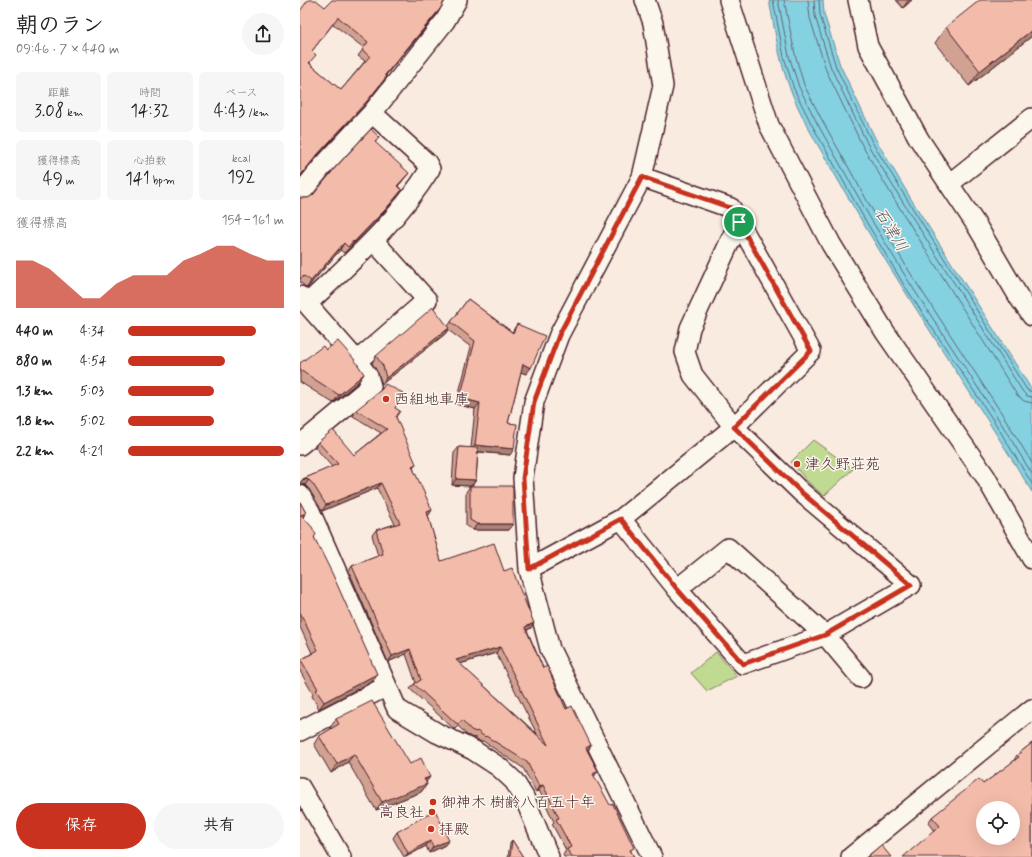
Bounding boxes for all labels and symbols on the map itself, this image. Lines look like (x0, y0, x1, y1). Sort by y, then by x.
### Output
water label: 石津川 (869, 204, 912, 256)
pin (722, 205, 756, 239)
place label: 西組地車庫 (394, 390, 469, 410)
marker: 西組地車庫 (381, 394, 391, 404)
place label: 津久野荘苑 (805, 455, 880, 475)
marker: 津久野荘苑 (792, 459, 802, 469)
place label: 御神木 樹齢八百五十年 (441, 793, 595, 813)
marker: 御神木 樹齢八百五十年 (428, 797, 438, 807)
place label: 高良社 (379, 803, 424, 823)
marker: 高良社 (427, 807, 437, 817)
place label: 拝殿 (439, 820, 469, 840)
marker: 拝殿 (426, 824, 436, 834)

